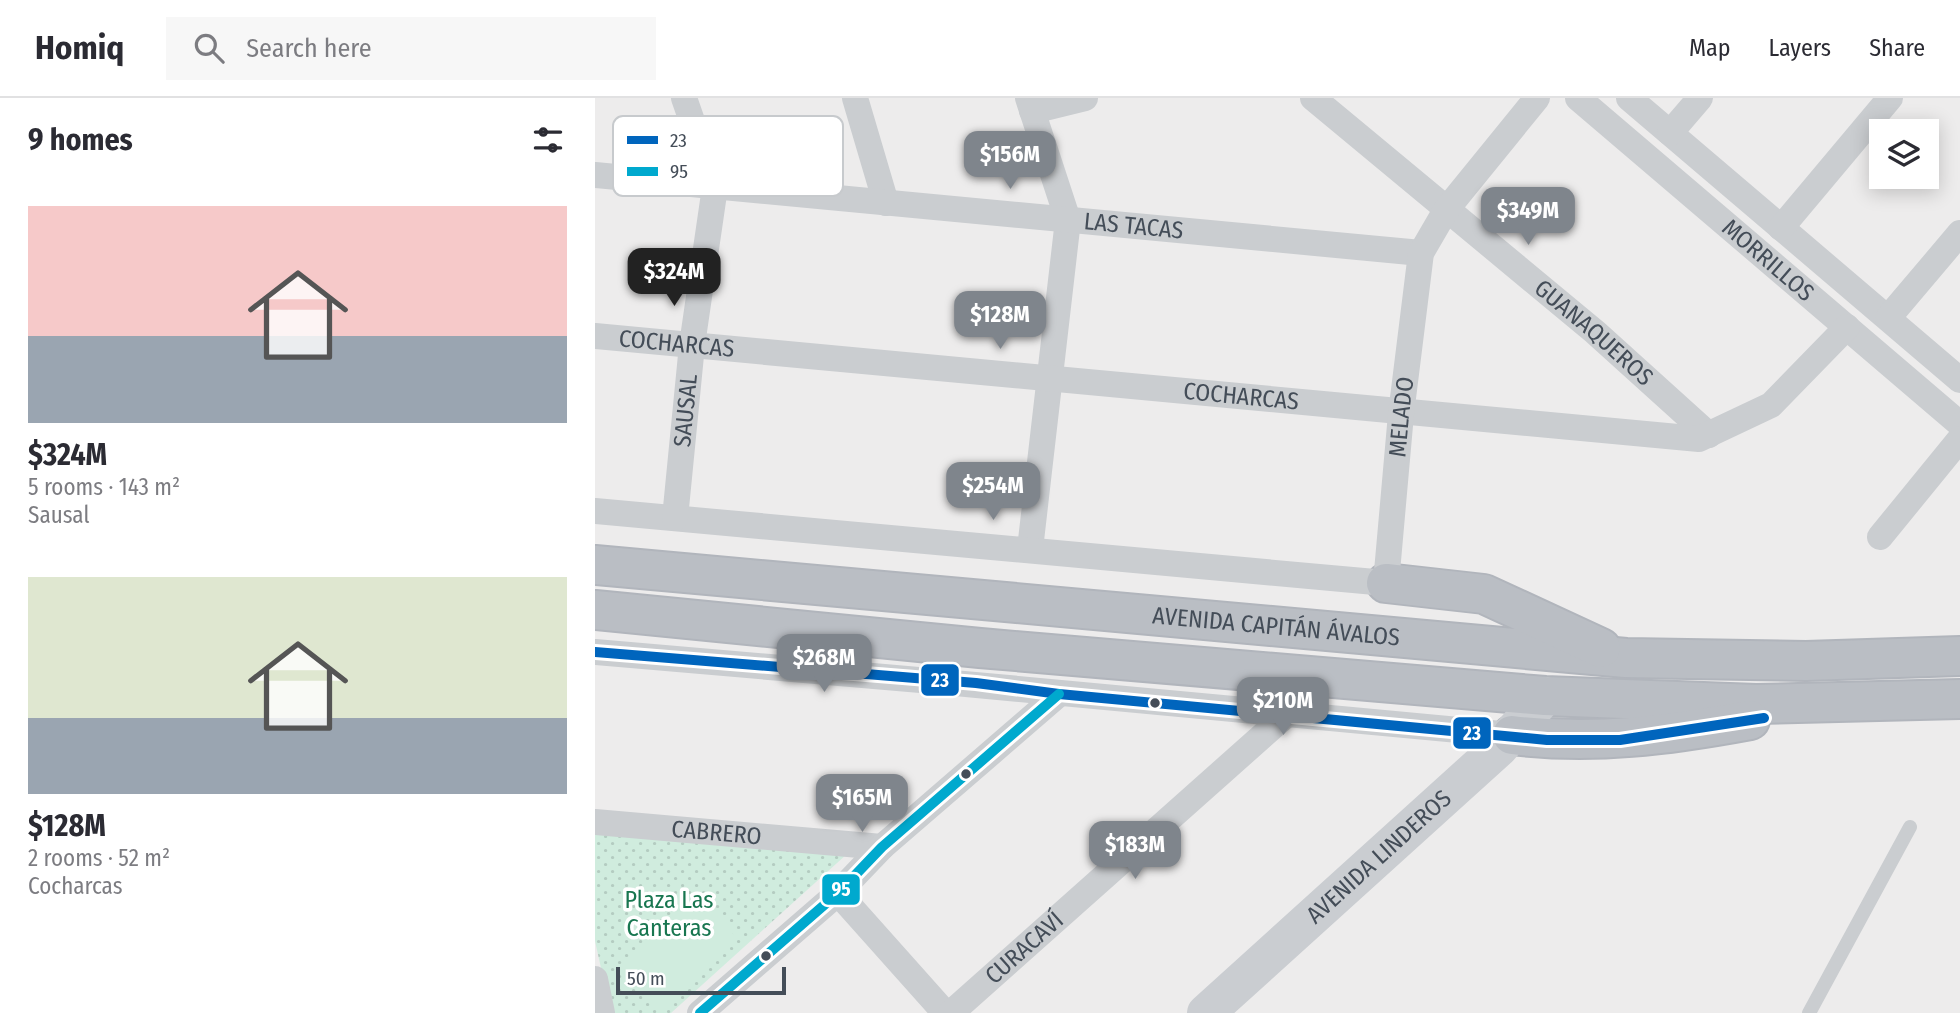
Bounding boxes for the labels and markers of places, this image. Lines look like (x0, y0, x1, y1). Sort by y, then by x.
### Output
pin: $156M (961, 132, 1059, 191)
pin: $349M (1479, 188, 1577, 247)
pin: $324M (625, 248, 723, 308)
pin: $128M (951, 292, 1049, 351)
pin: $254M (944, 462, 1042, 522)
pin: $268M (775, 634, 873, 694)
pin: $210M (1234, 678, 1332, 737)
unlabelled marker (1148, 696, 1162, 710)
unlabelled marker (959, 767, 973, 781)
pin: $165M (813, 774, 911, 834)
pin: $183M (1086, 822, 1184, 881)
unlabelled marker (759, 949, 773, 963)

